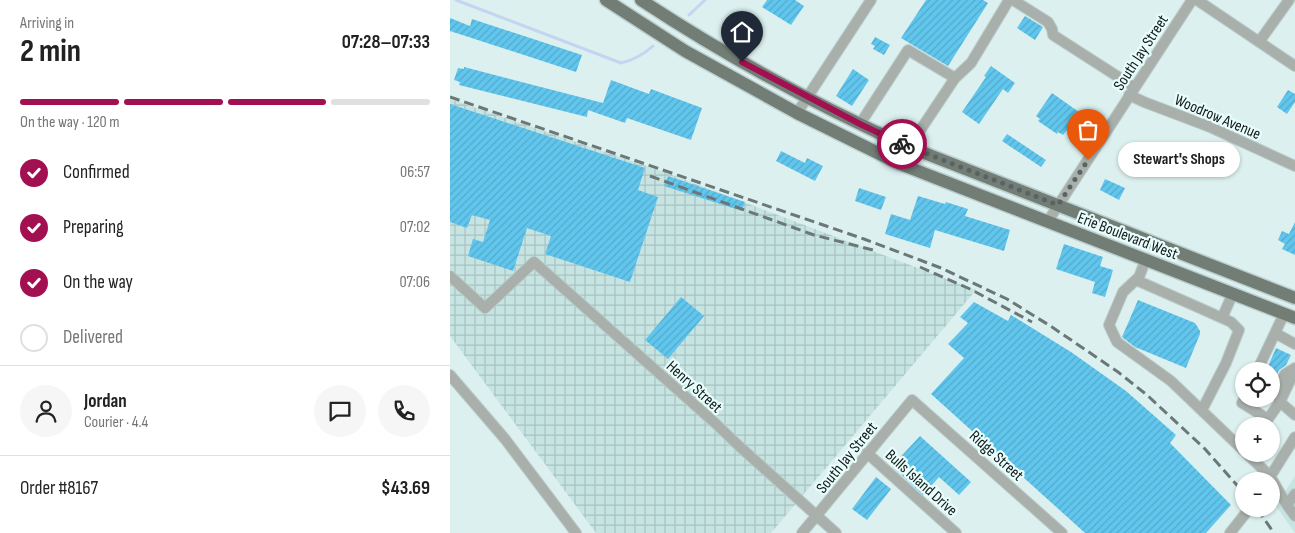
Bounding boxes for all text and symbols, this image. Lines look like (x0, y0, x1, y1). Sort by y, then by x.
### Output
pin (721, 11, 763, 62)
street label: South Jay Street (1110, 11, 1173, 94)
text: Arriving in (20, 14, 74, 33)
icon: home (728, 18, 756, 46)
text: 07:28–07:33 (342, 31, 430, 54)
text: 2 min (20, 32, 81, 71)
street label: Woodrow Avenue (1172, 91, 1263, 144)
pin (1067, 109, 1109, 160)
text: On the way · 120 m (20, 113, 119, 132)
icon: bag (1074, 116, 1102, 144)
courier (877, 119, 927, 169)
icon: bike (888, 130, 916, 158)
callout: Stewart's Shops (1118, 142, 1240, 178)
text: Stewart's Shops (1133, 150, 1225, 169)
icon: check (20, 159, 48, 187)
text: Confirmed (63, 161, 130, 184)
text: 06:57 (400, 163, 430, 182)
street label: Erie Boulevard West (1075, 209, 1180, 264)
icon: check (20, 214, 48, 242)
text: Preparing (63, 216, 124, 239)
text: 07:02 (400, 218, 430, 237)
icon: check (20, 269, 48, 297)
text: On the way (63, 271, 133, 294)
text: 07:06 (399, 273, 430, 292)
text: Delivered (63, 326, 123, 349)
street label: Henry Street (662, 357, 726, 417)
map controls (1235, 362, 1280, 517)
button: locate (1235, 362, 1280, 407)
button: person (20, 385, 72, 437)
button: chat (314, 385, 366, 437)
button: phone (378, 385, 430, 437)
text: Jordan (84, 390, 127, 413)
text: Courier · 4.4 (84, 413, 148, 432)
button: + (1235, 417, 1280, 462)
street label: South Jay Street (813, 418, 882, 497)
street label: Ridge Street (965, 427, 1027, 485)
street label: Bulls Island Drive (881, 446, 961, 520)
button: − (1235, 472, 1280, 517)
text: Order #8167 (20, 477, 98, 500)
text: $43.69 (381, 477, 430, 500)

